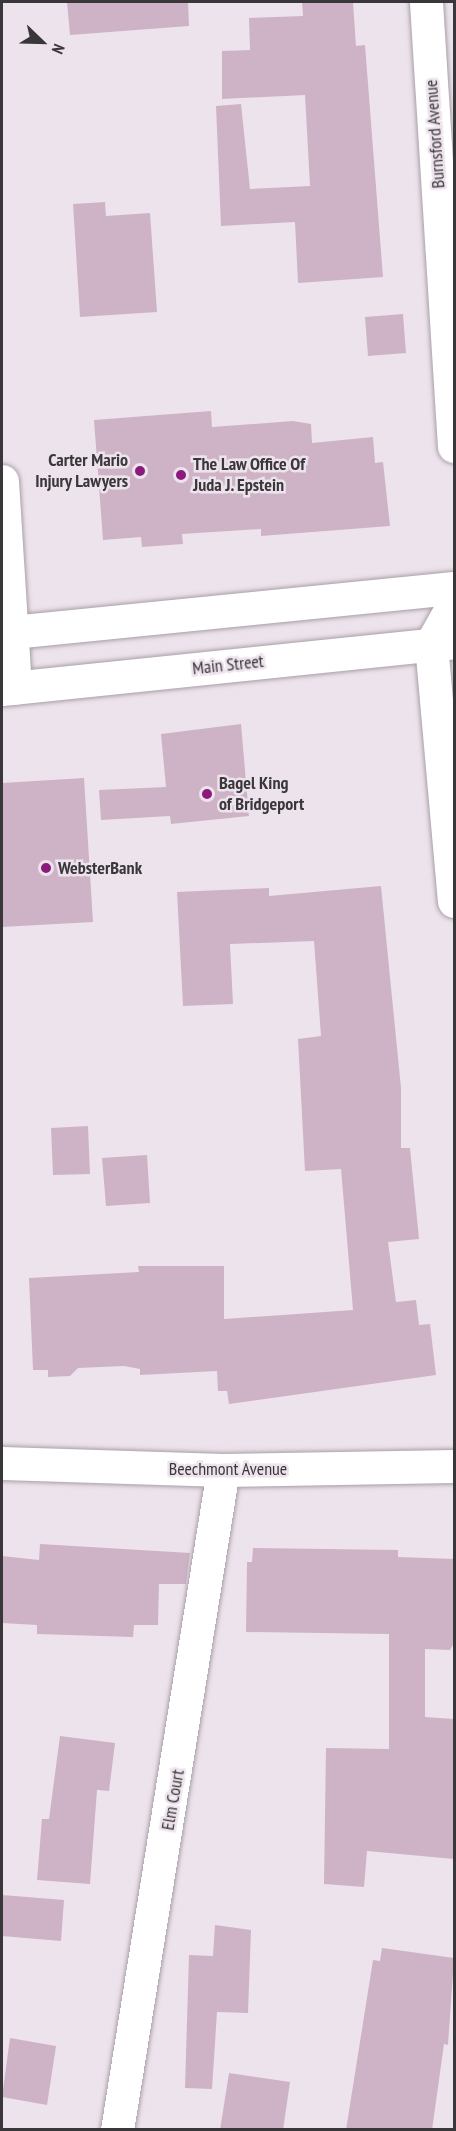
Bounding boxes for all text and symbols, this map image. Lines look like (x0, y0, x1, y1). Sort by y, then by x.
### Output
north arrow (12, 12, 72, 72)
text: N (48, 41, 69, 57)
street label: Burnsford Avenue (420, 79, 450, 189)
place label: Carter Mario Injury Lawyers (35, 450, 128, 492)
place label: The Law Office Of Juda J. Epstein (193, 454, 306, 496)
marker: Carter Mario Injury Lawyers (133, 464, 147, 478)
marker: The Law Office Of Juda J. Epstein (174, 468, 188, 482)
street label: Main Street (191, 651, 265, 679)
place label: Bagel King of Bridgeport (219, 773, 304, 816)
marker: Bagel King of Bridgeport (200, 787, 214, 801)
place label: WebsterBank (58, 857, 142, 879)
marker: WebsterBank (39, 861, 53, 875)
street label: Beechmont Avenue (168, 1458, 288, 1480)
street label: Elm Court (157, 1768, 189, 1832)

